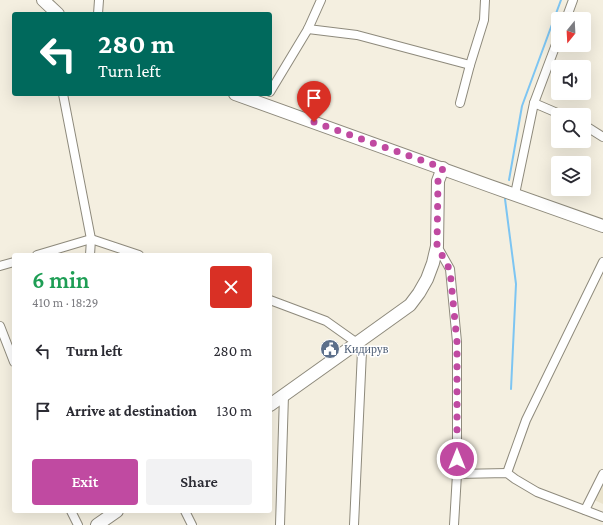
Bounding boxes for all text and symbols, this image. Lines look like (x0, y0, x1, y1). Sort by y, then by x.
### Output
north arrow (551, 12, 591, 52)
map controls (551, 12, 591, 196)
icon: left (32, 28, 84, 80)
text: 280 m (98, 28, 175, 59)
button: sound (551, 60, 591, 100)
text: Turn left (98, 61, 161, 81)
pin (297, 81, 331, 122)
icon: arrive (303, 87, 325, 109)
button: search (551, 108, 591, 148)
button: layers (551, 156, 591, 196)
text: 6 min (32, 266, 89, 293)
button: close (210, 266, 252, 308)
text: 410 m · 18:29 (32, 295, 98, 310)
public building icon: Кидирув (319, 338, 341, 360)
icon: left (32, 340, 54, 362)
place label: Кидирув (344, 342, 389, 356)
text: Turn left (66, 343, 122, 359)
text: 280 m (213, 343, 252, 359)
icon: arrive (32, 400, 54, 422)
text: Arrive at destination (66, 403, 197, 419)
text: 130 m (217, 403, 252, 419)
position arrow (436, 438, 478, 480)
button: Exit (32, 459, 138, 505)
button: Share (146, 459, 252, 505)

